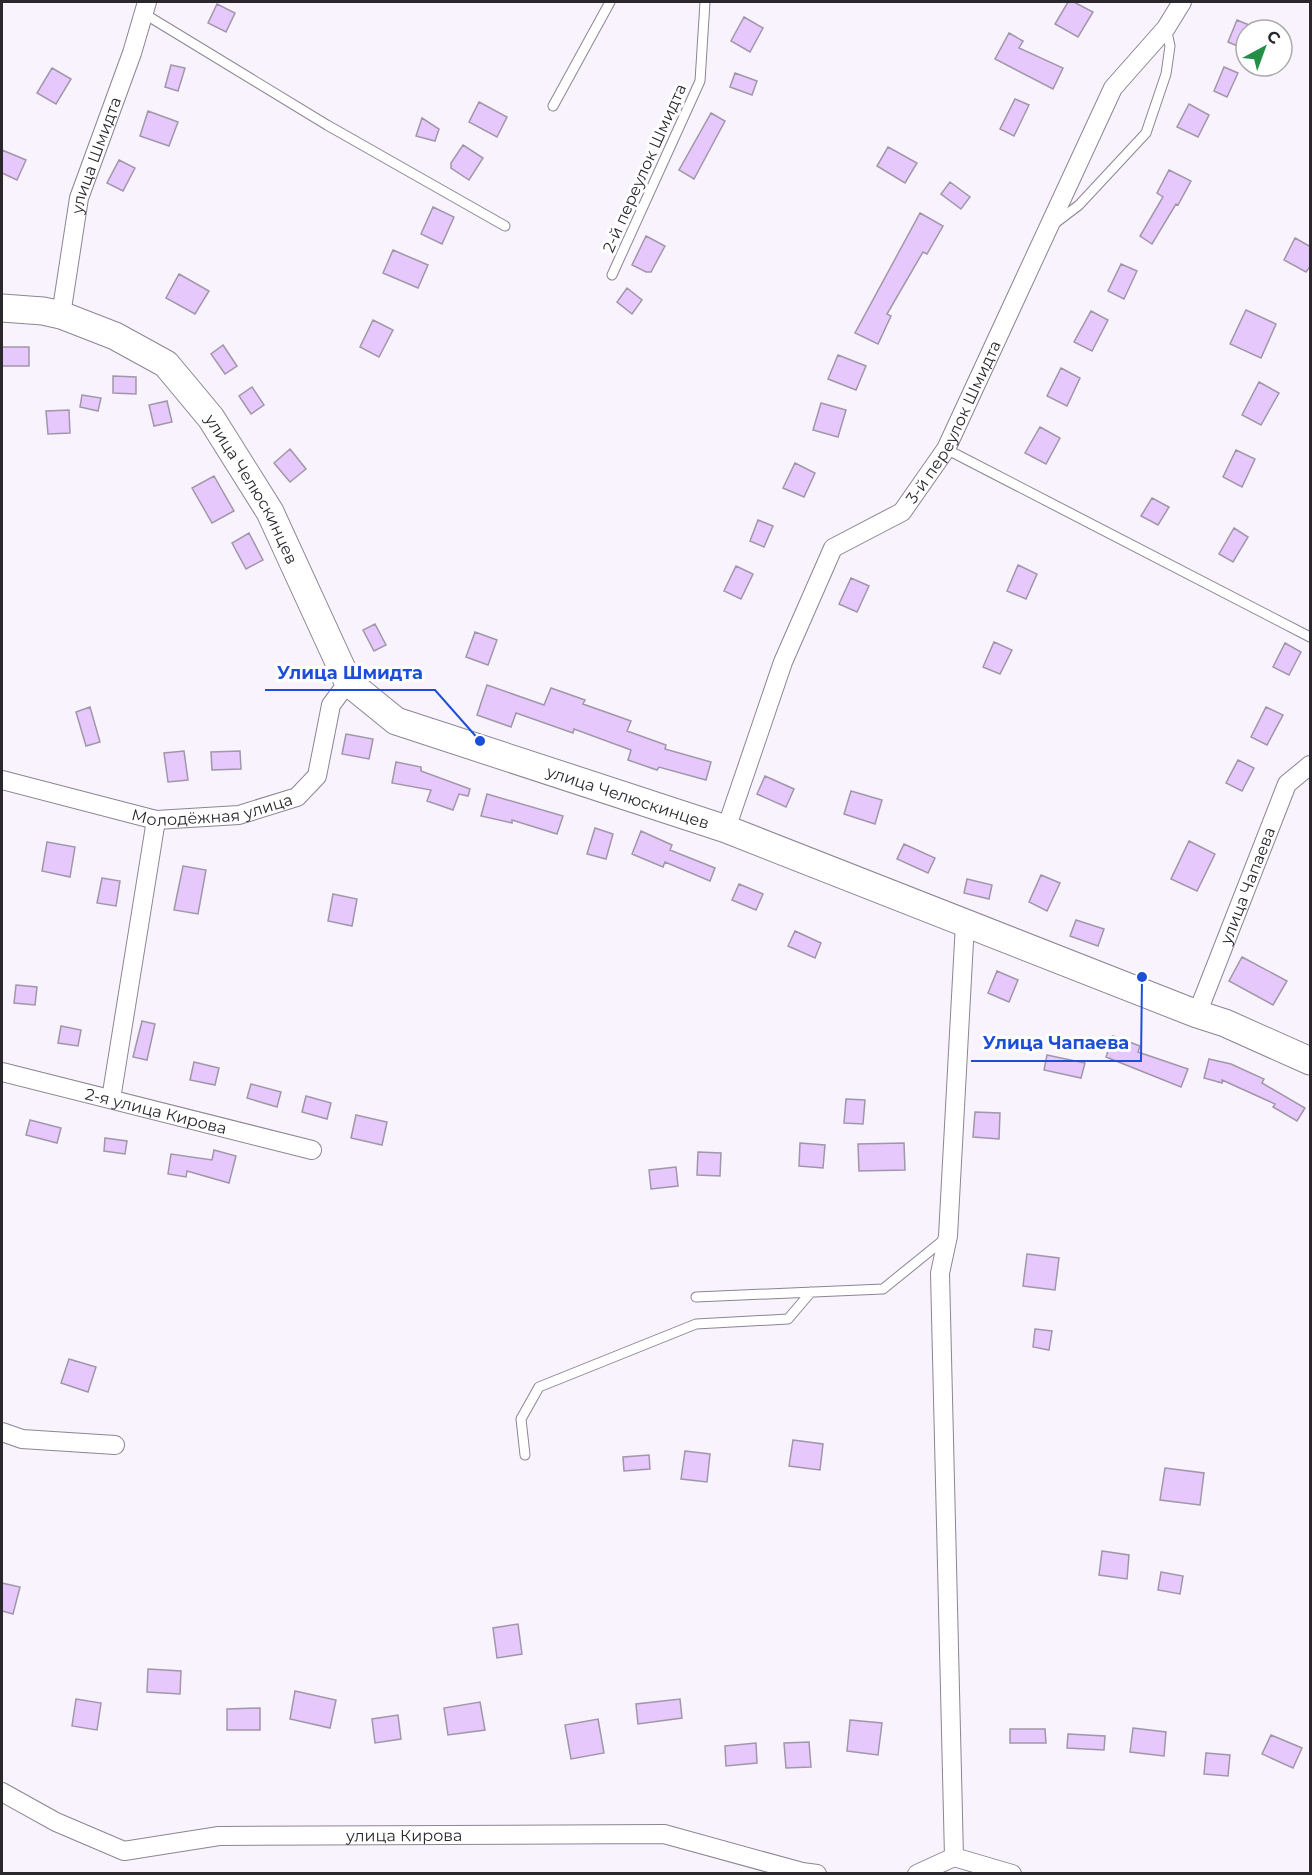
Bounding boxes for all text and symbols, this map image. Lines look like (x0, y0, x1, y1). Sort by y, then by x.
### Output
north arrow (1234, 18, 1294, 78)
text: С (1263, 26, 1284, 48)
street label: 2-й переулок Шмидта (599, 81, 690, 255)
street label: улица Шмидта (68, 94, 125, 216)
street label: 3-й переулок Шмидта (902, 337, 1005, 507)
street label: улица Челюскинцев (200, 410, 302, 567)
callout: Улица Шмидта (265, 654, 435, 690)
text: Улица Шмидта (277, 662, 423, 684)
street label: улица Челюскинцев (543, 762, 712, 833)
street label: Молодёжная улица (130, 790, 295, 830)
street label: улица Чапаева (1216, 824, 1279, 948)
callout: Улица Чапаева (971, 1025, 1141, 1061)
text: Улица Чапаева (983, 1032, 1129, 1054)
street label: 2-я улица Кирова (83, 1084, 229, 1138)
street label: улица Кирова (345, 1826, 462, 1845)

